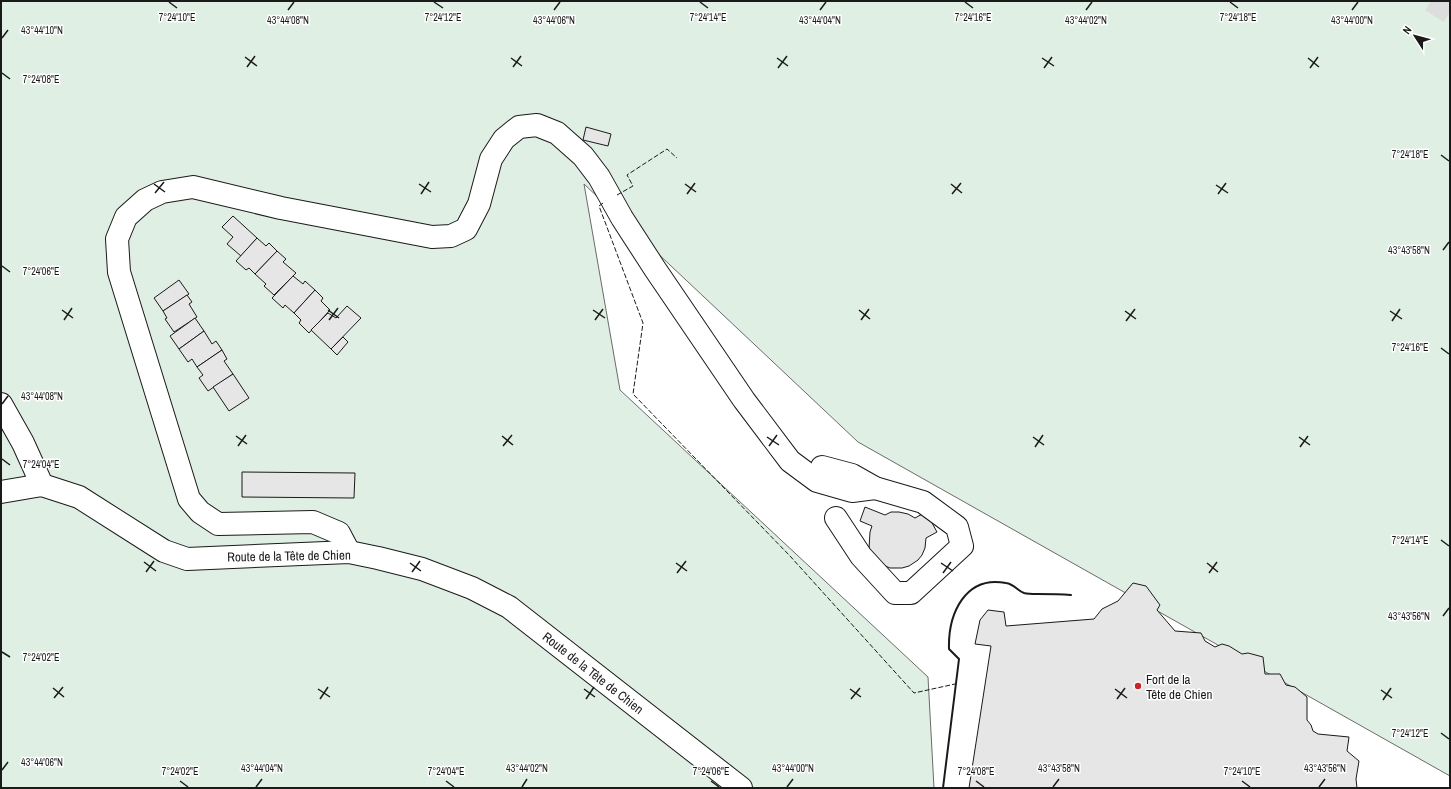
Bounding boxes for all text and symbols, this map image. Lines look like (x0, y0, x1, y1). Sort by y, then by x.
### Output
text: 7°24'10"E (159, 11, 195, 24)
text: 7°24'12"E (425, 11, 461, 24)
text: 7°24'14"E (690, 11, 726, 24)
text: 7°24'16"E (955, 11, 991, 24)
text: 7°24'18"E (1220, 11, 1256, 24)
text: 43°44'08"N (267, 14, 309, 27)
text: 43°44'06"N (533, 14, 575, 27)
text: 43°44'04"N (799, 14, 841, 27)
text: 43°44'02"N (1065, 14, 1107, 27)
text: 43°44'00"N (1331, 14, 1373, 27)
north arrow (1395, 16, 1435, 56)
text: N (1399, 23, 1414, 37)
text: 43°44'10"N (21, 24, 63, 37)
text: 7°24'08"E (23, 73, 59, 86)
text: 7°24'18"E (1392, 148, 1428, 161)
text: 43°43'58"N (1388, 244, 1430, 257)
text: 7°24'06"E (23, 265, 59, 278)
text: 7°24'16"E (1392, 341, 1428, 354)
text: 43°44'08"N (21, 390, 63, 403)
text: 7°24'04"E (23, 458, 59, 471)
text: 7°24'14"E (1392, 534, 1428, 547)
street label: Route de la Tête de Chien (227, 546, 351, 566)
text: 43°43'56"N (1388, 610, 1430, 623)
street label: Route de la Tête de Chien (539, 628, 647, 718)
text: 7°24'02"E (23, 651, 59, 664)
place label: Fort de la Tête de Chien (1146, 671, 1212, 703)
marker: Fort de la Tête de Chien (1133, 681, 1143, 691)
text: 7°24'12"E (1392, 727, 1428, 740)
text: 43°44'06"N (21, 756, 63, 769)
text: 43°44'04"N (241, 762, 283, 775)
text: 43°44'02"N (506, 762, 548, 775)
text: 43°44'00"N (772, 762, 814, 775)
text: 43°43'58"N (1038, 762, 1080, 775)
text: 43°43'56"N (1304, 762, 1346, 775)
text: 7°24'02"E (162, 765, 198, 778)
text: 7°24'04"E (428, 765, 464, 778)
text: 7°24'06"E (693, 765, 729, 778)
text: 7°24'08"E (958, 765, 994, 778)
text: 7°24'10"E (1224, 765, 1260, 778)

